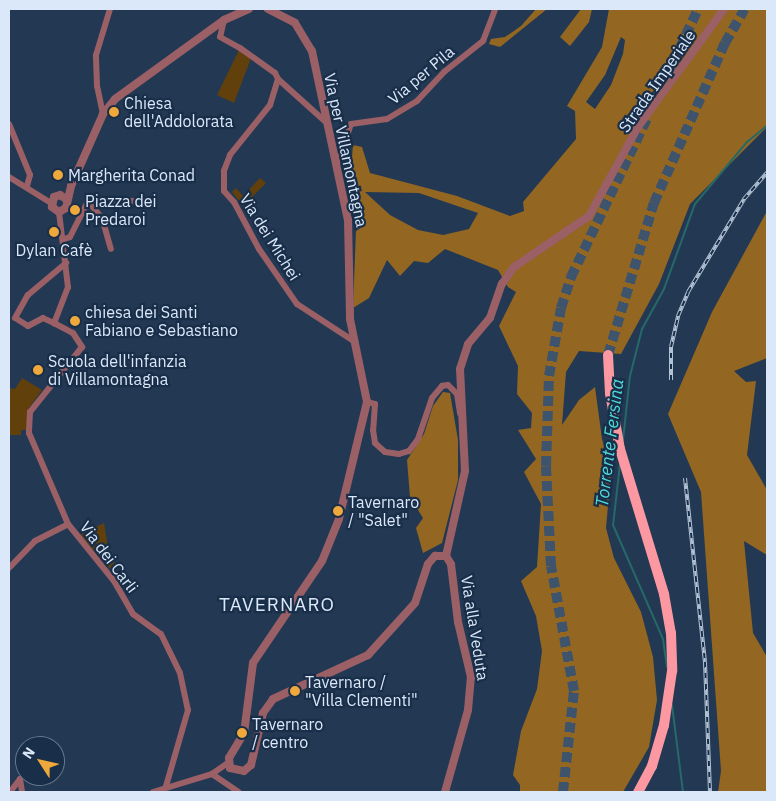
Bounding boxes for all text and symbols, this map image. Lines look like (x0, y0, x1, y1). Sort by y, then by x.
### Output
street label: Strada Imperiale (614, 26, 700, 136)
street label: Via per Pila (384, 42, 458, 108)
street label: Via per Villamontagna (320, 71, 372, 229)
place label: Chiesa dell'Addolorata (124, 93, 233, 131)
marker: Chiesa dell'Addolorata (108, 106, 120, 118)
place label: Margherita Conad (68, 165, 195, 185)
marker: Margherita Conad (52, 169, 64, 181)
street label: Via dei Michei (236, 190, 304, 284)
place label: Piazza dei Predaroi (85, 191, 156, 229)
marker: Piazza dei Predaroi (69, 204, 81, 216)
marker: Dylan Cafè (48, 226, 60, 238)
place label: Dylan Cafè (16, 240, 92, 260)
place label: chiesa dei Santi Fabiano e Sebastiano (85, 302, 238, 340)
marker: chiesa dei Santi Fabiano e Sebastiano (69, 315, 81, 327)
place label: Scuola dell'infanzia di Villamontagna (48, 351, 186, 389)
marker: Scuola dell'infanzia di Villamontagna (32, 364, 44, 376)
water label: Torrente Fersina (591, 378, 629, 508)
place label: Tavernaro / "Salet" (348, 492, 419, 530)
marker: Tavernaro / "Salet" (332, 505, 344, 517)
street label: Via dei Carli (76, 517, 142, 597)
street label: Via alla Veduta (457, 574, 493, 682)
district label: TAVERNARO (218, 594, 336, 616)
place label: Tavernaro / "Villa Clementi" (305, 672, 418, 710)
marker: Tavernaro / "Villa Clementi" (289, 685, 301, 697)
place label: Tavernaro / centro (252, 714, 323, 752)
marker: Tavernaro / centro (236, 727, 248, 739)
north arrow (15, 736, 65, 786)
text: N (18, 744, 39, 762)

